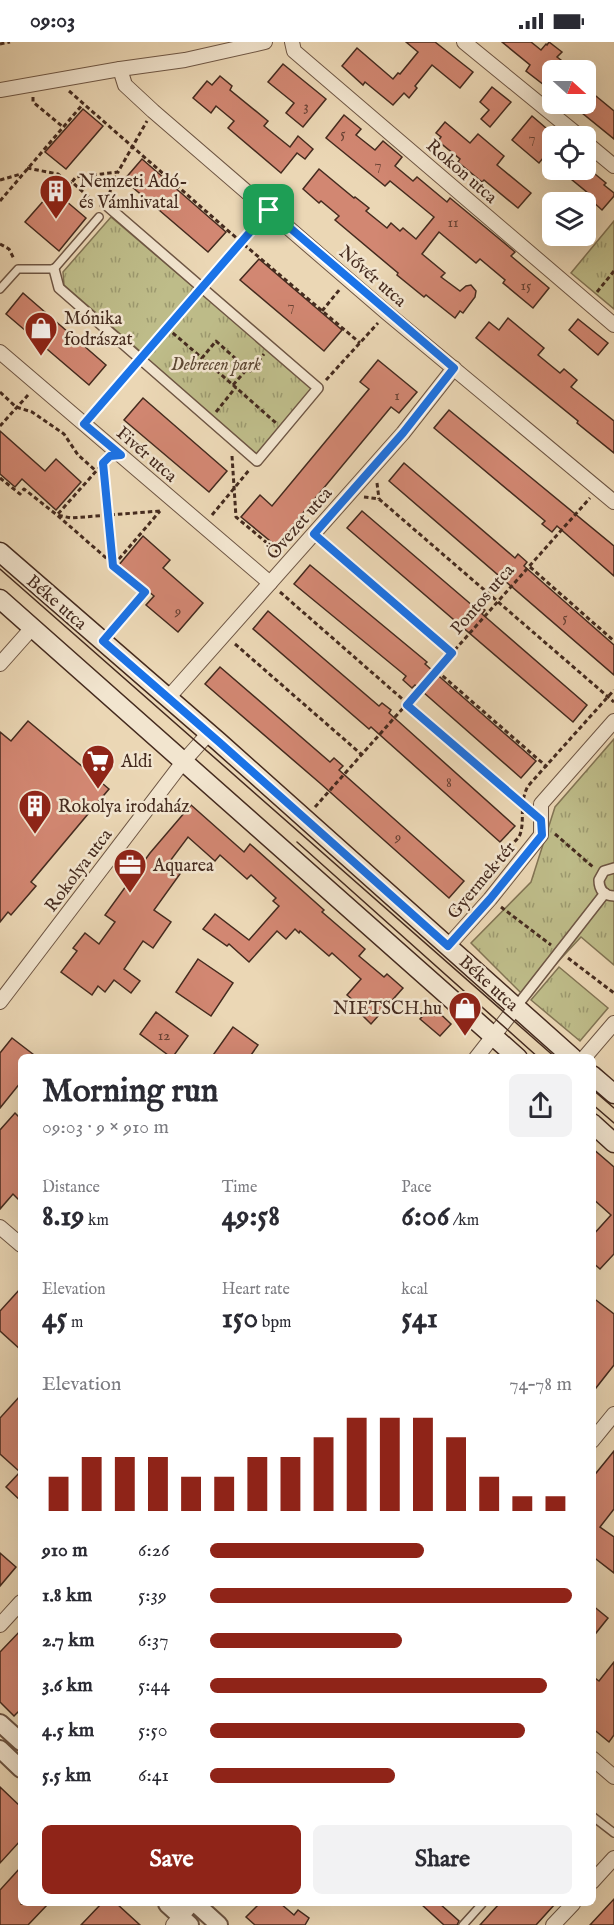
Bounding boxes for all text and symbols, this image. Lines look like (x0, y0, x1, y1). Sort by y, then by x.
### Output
text: 09:03 (30, 7, 75, 35)
north arrow (542, 60, 596, 114)
map controls (542, 60, 596, 246)
house number: 3 (303, 97, 309, 116)
house number: 5 (340, 124, 346, 143)
button: locate (542, 126, 596, 180)
house number: 7 (528, 128, 536, 147)
street label: Rokon utca (421, 135, 502, 209)
house number: 7 (374, 155, 382, 174)
place label: Nemzeti Adó- és Vámhivatal (79, 171, 188, 215)
building icon: Nemzeti Adó- és Vámhivatal (38, 173, 74, 220)
pin (243, 184, 294, 235)
button: layers (542, 192, 596, 246)
icon: arrive (252, 193, 285, 226)
house number: 11 (447, 213, 459, 232)
street label: Nővér utca (333, 241, 411, 313)
house number: 15 (520, 276, 532, 295)
house number: 7 (287, 296, 295, 315)
place label: Mónika fodrászat (64, 308, 133, 352)
shop icon: Mónika fodrászat (23, 310, 59, 357)
park label: Debrecen park (171, 354, 261, 377)
house number: 1 (394, 386, 400, 405)
street label: Fivér utca (111, 422, 182, 488)
street label: Övezet utca (262, 482, 338, 565)
street label: Pontos utca (446, 560, 520, 640)
street label: Béke utca (21, 571, 91, 636)
house number: 9 (174, 602, 181, 621)
house number: 5 (562, 608, 568, 627)
supermarket icon: Aldi (80, 743, 116, 790)
place label: Aldi (120, 751, 153, 774)
house number: 8 (446, 773, 452, 792)
building icon: Rokolya irodaház (17, 788, 53, 835)
place label: Rokolya irodaház (58, 796, 190, 819)
street label: Rokolya utca (40, 824, 118, 917)
house number: 9 (394, 828, 401, 847)
street label: Gyermek tér (443, 837, 522, 925)
office icon: Aquarea (112, 847, 148, 894)
place label: Aquarea (152, 855, 214, 878)
street label: Béke utca (453, 951, 523, 1017)
shop icon: NIETSCH.hu (447, 990, 483, 1037)
place label: NIETSCH.hu (333, 998, 442, 1021)
house number: 12 (158, 1026, 170, 1045)
text: Morning run (42, 1071, 218, 1113)
button: share (509, 1074, 572, 1137)
text: 09:03 · 9 × 910 m (42, 1115, 169, 1140)
text: Distance (42, 1178, 100, 1198)
text: Time (222, 1178, 257, 1198)
text: Pace (401, 1178, 432, 1198)
text: 8.19 (42, 1198, 84, 1236)
text: 49:58 (222, 1198, 280, 1236)
text: 6:06 (401, 1198, 449, 1236)
text: km (84, 1211, 109, 1231)
text: /km (449, 1211, 479, 1231)
text: Elevation (42, 1280, 105, 1300)
text: Heart rate (222, 1280, 290, 1300)
text: kcal (401, 1280, 428, 1300)
text: 45 (42, 1300, 67, 1338)
text: 150 (222, 1300, 258, 1338)
text: 541 (401, 1300, 438, 1338)
text: m (67, 1313, 83, 1333)
text: bpm (258, 1313, 291, 1333)
text: Elevation (42, 1372, 121, 1397)
text: 74–78 m (509, 1372, 572, 1397)
text: 910 m (42, 1538, 88, 1563)
text: 6:26 (138, 1538, 170, 1563)
text: 1.8 km (42, 1583, 92, 1608)
text: 5:39 (138, 1583, 167, 1608)
text: 2.7 km (42, 1628, 95, 1653)
text: 6:37 (138, 1628, 169, 1653)
text: 3.6 km (42, 1673, 93, 1698)
text: 5:44 (138, 1673, 170, 1698)
text: 4.5 km (42, 1718, 94, 1743)
text: 5:50 (138, 1718, 168, 1743)
text: 5.5 km (42, 1763, 91, 1788)
text: 6:41 (138, 1763, 169, 1788)
button: Save (42, 1825, 301, 1894)
button: Share (313, 1825, 572, 1894)

